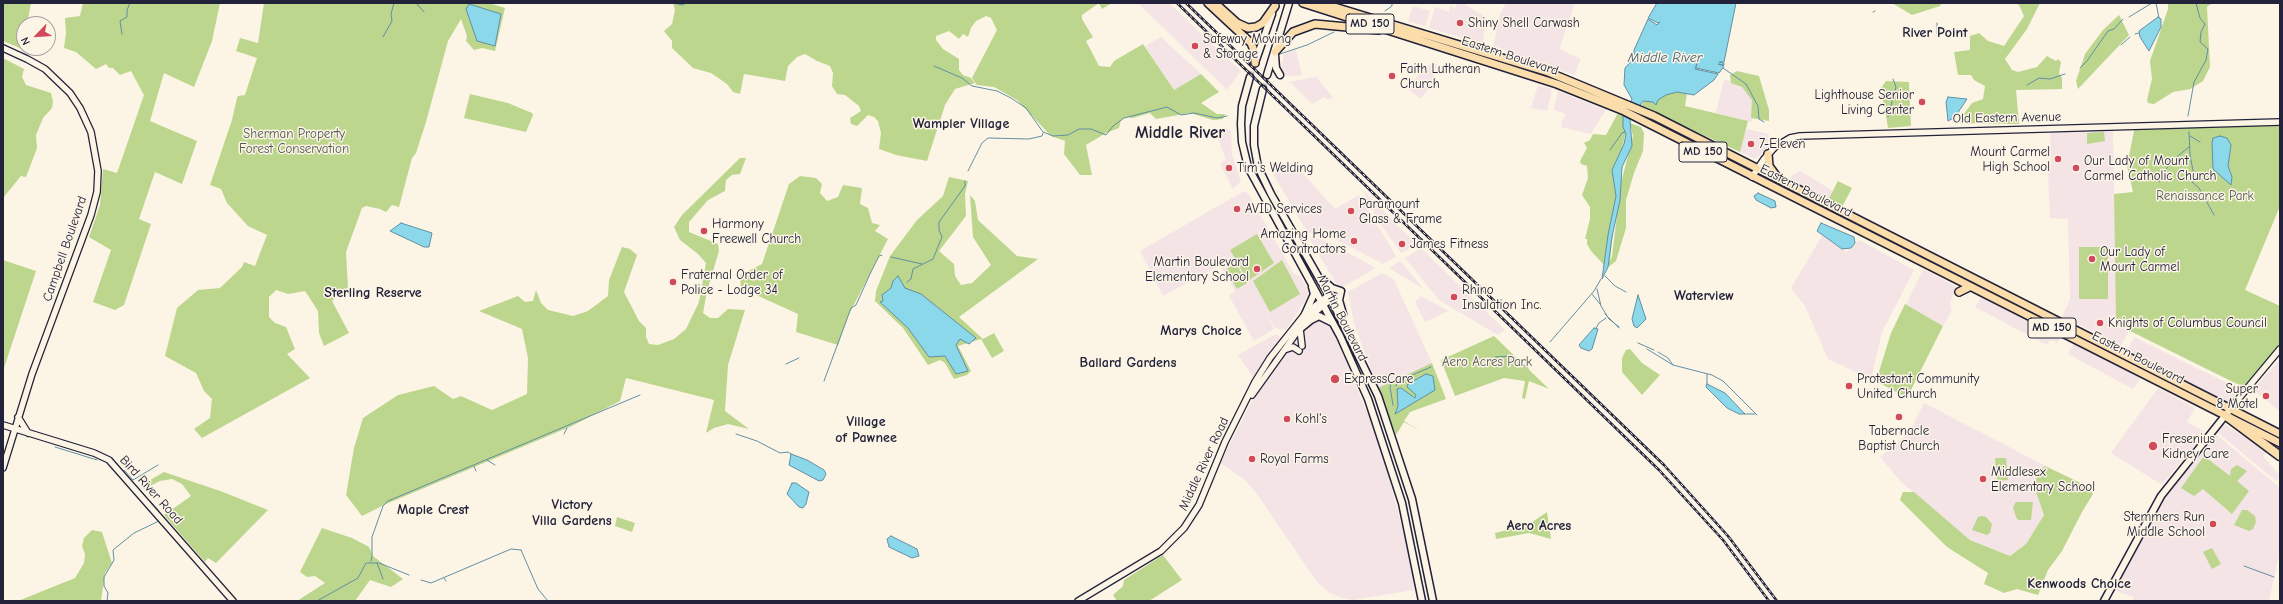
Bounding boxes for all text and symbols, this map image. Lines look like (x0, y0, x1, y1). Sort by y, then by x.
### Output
road number: MD 150 (1346, 14, 1394, 34)
place label: Shiny Shell Carwash (1468, 15, 1580, 31)
north arrow (16, 16, 56, 56)
marker: Shiny Shell Carwash (1455, 18, 1465, 28)
district label: River Point (1902, 25, 1968, 41)
place label: Safeway Moving & Storage (1203, 31, 1291, 62)
street label: Eastern Boulevard (1460, 33, 1560, 79)
text: N (18, 35, 33, 47)
marker: Safeway Moving & Storage (1190, 41, 1200, 51)
water label: Middle River (1628, 50, 1702, 66)
place label: Faith Lutheran Church (1400, 61, 1480, 92)
marker: Faith Lutheran Church (1387, 71, 1397, 81)
place label: Lighthouse Senior Living Center (1814, 87, 1914, 118)
marker: Lighthouse Senior Living Center (1917, 97, 1927, 107)
street label: Old Eastern Avenue (1953, 109, 2061, 127)
district label: Wampler Village (913, 116, 1009, 132)
district label: Middle River (1135, 123, 1225, 143)
park label: Sherman Property Forest Conservation (239, 126, 349, 157)
place label: 7-Eleven (1759, 136, 1805, 152)
marker: 7-Eleven (1746, 139, 1756, 149)
road number: MD 150 (1679, 142, 1727, 162)
place label: Mount Carmel High School (1970, 144, 2050, 175)
place label: Our Lady of Mount Carmel Catholic Church (2084, 153, 2217, 184)
marker: Mount Carmel High School (2053, 154, 2063, 164)
place label: Tim’s Welding (1237, 160, 1313, 176)
street label: Eastern Boulevard (1757, 161, 1855, 221)
marker: Tim’s Welding (1224, 163, 1234, 173)
marker: Our Lady of Mount Carmel Catholic Church (2071, 163, 2081, 173)
park label: Renaissance Park (2156, 188, 2254, 204)
street label: Campbell Boulevard (40, 194, 90, 304)
place label: Paramount Glass & Frame (1359, 196, 1442, 227)
place label: AVID Services (1245, 201, 1322, 217)
marker: AVID Services (1232, 204, 1242, 214)
marker: Paramount Glass & Frame (1346, 206, 1356, 216)
place label: Harmony Freewell Church (712, 216, 801, 247)
marker: Harmony Freewell Church (699, 226, 709, 236)
place label: Amazing Home Contractors (1260, 226, 1346, 257)
marker: Amazing Home Contractors (1349, 236, 1359, 246)
place label: James Fitness (1410, 236, 1488, 252)
marker: James Fitness (1397, 239, 1407, 249)
place label: Our Lady of Mount Carmel (2100, 244, 2180, 275)
place label: Martin Boulevard Elementary School (1145, 254, 1249, 285)
marker: Our Lady of Mount Carmel (2087, 254, 2097, 264)
marker: Martin Boulevard Elementary School (1252, 264, 1262, 274)
place label: Fraternal Order of Police - Lodge 34 (681, 267, 783, 298)
street label: Martin Boulevard (1313, 272, 1371, 364)
marker: Fraternal Order of Police - Lodge 34 (668, 277, 678, 287)
place label: Rhino Insulation Inc. (1462, 282, 1542, 313)
district label: Sterling Reserve (324, 285, 422, 301)
district label: Waterview (1674, 288, 1734, 304)
marker: Rhino Insulation Inc. (1449, 292, 1459, 302)
place label: Knights of Columbus Council (2108, 315, 2267, 331)
road number: MD 150 (2028, 318, 2076, 338)
marker: Knights of Columbus Council (2095, 318, 2105, 328)
district label: Marys Choice (1160, 323, 1242, 339)
street label: Eastern Boulevard (2089, 328, 2187, 388)
park label: Aero Acres Park (1442, 354, 1532, 370)
district label: Ballard Gardens (1080, 355, 1176, 371)
place label: ExpressCare (1344, 371, 1413, 387)
place label: Protestant Community United Church (1857, 371, 1979, 402)
marker: ExpressCare (1329, 373, 1341, 385)
marker: Protestant Community United Church (1844, 381, 1854, 391)
place label: Super 8 Motel (2217, 381, 2258, 412)
marker: Super 8 Motel (2261, 391, 2271, 401)
place label: Kohl's (1295, 411, 1327, 427)
marker: Tabernacle Baptist Church (1894, 412, 1904, 422)
district label: Village of Pawnee (835, 414, 897, 446)
marker: Kohl's (1282, 414, 1292, 424)
street label: Middle River Road (1176, 415, 1232, 513)
place label: Tabernacle Baptist Church (1858, 423, 1940, 454)
place label: Fresenius Kidney Care (2162, 431, 2229, 462)
marker: Fresenius Kidney Care (2147, 440, 2159, 452)
place label: Royal Farms (1260, 451, 1329, 467)
street label: Bird River Road (116, 452, 186, 528)
marker: Royal Farms (1247, 454, 1257, 464)
place label: Middlesex Elementary School (1991, 464, 2095, 495)
marker: Middlesex Elementary School (1978, 474, 1988, 484)
district label: Victory Villa Gardens (532, 497, 612, 530)
district label: Maple Crest (397, 502, 469, 518)
place label: Stemmers Run Middle School (2123, 509, 2205, 540)
district label: Aero Acres (1507, 518, 1571, 534)
marker: Stemmers Run Middle School (2208, 519, 2218, 529)
district label: Kenwoods Choice (2027, 576, 2131, 592)

